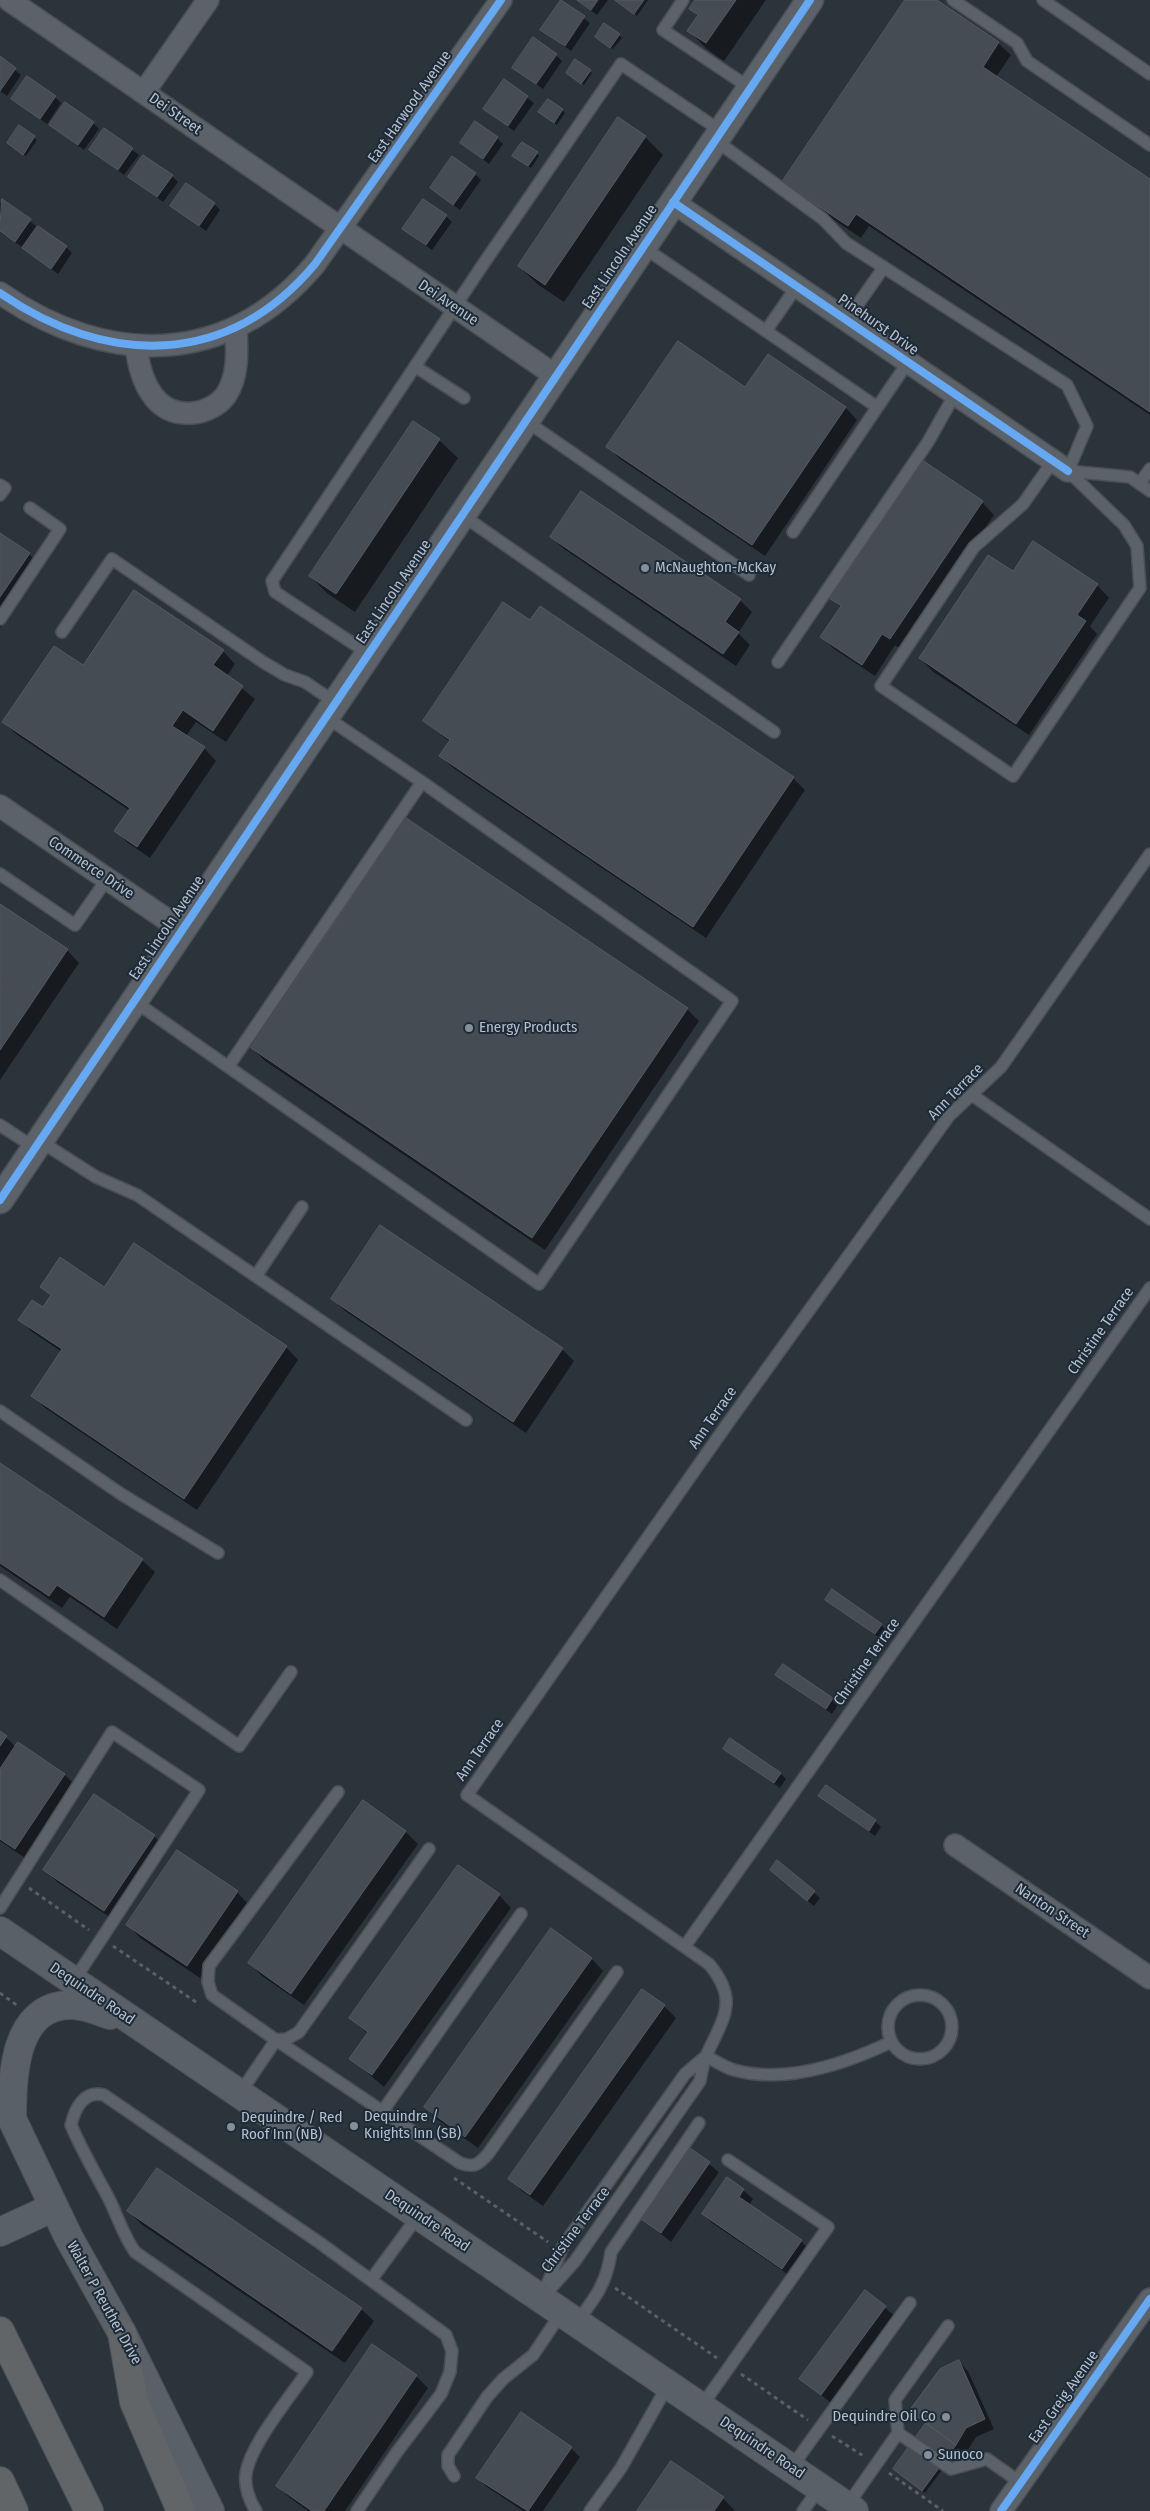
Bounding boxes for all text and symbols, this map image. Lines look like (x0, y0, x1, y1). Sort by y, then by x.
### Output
street label: East Harwood Avenue (365, 47, 455, 167)
street label: Dei Street (145, 89, 205, 139)
street label: East Lincoln Avenue (578, 201, 662, 313)
street label: Dei Avenue (415, 276, 481, 330)
street label: Pinehurst Drive (834, 291, 922, 359)
street label: East Lincoln Avenue (352, 536, 436, 648)
place label: McNaughton-McKay (655, 559, 776, 577)
marker: McNaughton-McKay (639, 562, 651, 574)
street label: Commerce Drive (45, 833, 137, 903)
street label: East Lincoln Avenue (125, 872, 209, 984)
place label: Energy Products (479, 1019, 577, 1037)
marker: Energy Products (463, 1022, 475, 1034)
street label: Ann Terrace (925, 1060, 987, 1124)
street label: Christine Terrace (1064, 1284, 1138, 1378)
street label: Ann Terrace (685, 1383, 741, 1453)
street label: Christine Terrace (830, 1615, 904, 1709)
street label: Ann Terrace (452, 1715, 508, 1785)
street label: Nanton Street (1012, 1880, 1092, 1942)
street label: Dequindre Road (46, 1959, 138, 2029)
place label: Dequindre / Knights Inn (SB) (364, 2108, 461, 2143)
place label: Dequindre / Red Roof Inn (NB) (241, 2109, 342, 2144)
marker: Dequindre / Knights Inn (SB) (348, 2120, 360, 2132)
marker: Dequindre / Red Roof Inn (NB) (225, 2121, 237, 2133)
street label: Christine Terrace (538, 2184, 614, 2276)
street label: Dequindre Road (381, 2186, 473, 2256)
street label: Walter P Reuther Drive (63, 2238, 145, 2368)
street label: East Greig Avenue (1025, 2347, 1103, 2447)
place label: Dequindre Oil Co (833, 2408, 936, 2426)
marker: Dequindre Oil Co (940, 2411, 952, 2423)
street label: Dequindre Road (716, 2413, 808, 2483)
place label: Sunoco (938, 2446, 983, 2464)
marker: Sunoco (922, 2449, 934, 2461)

